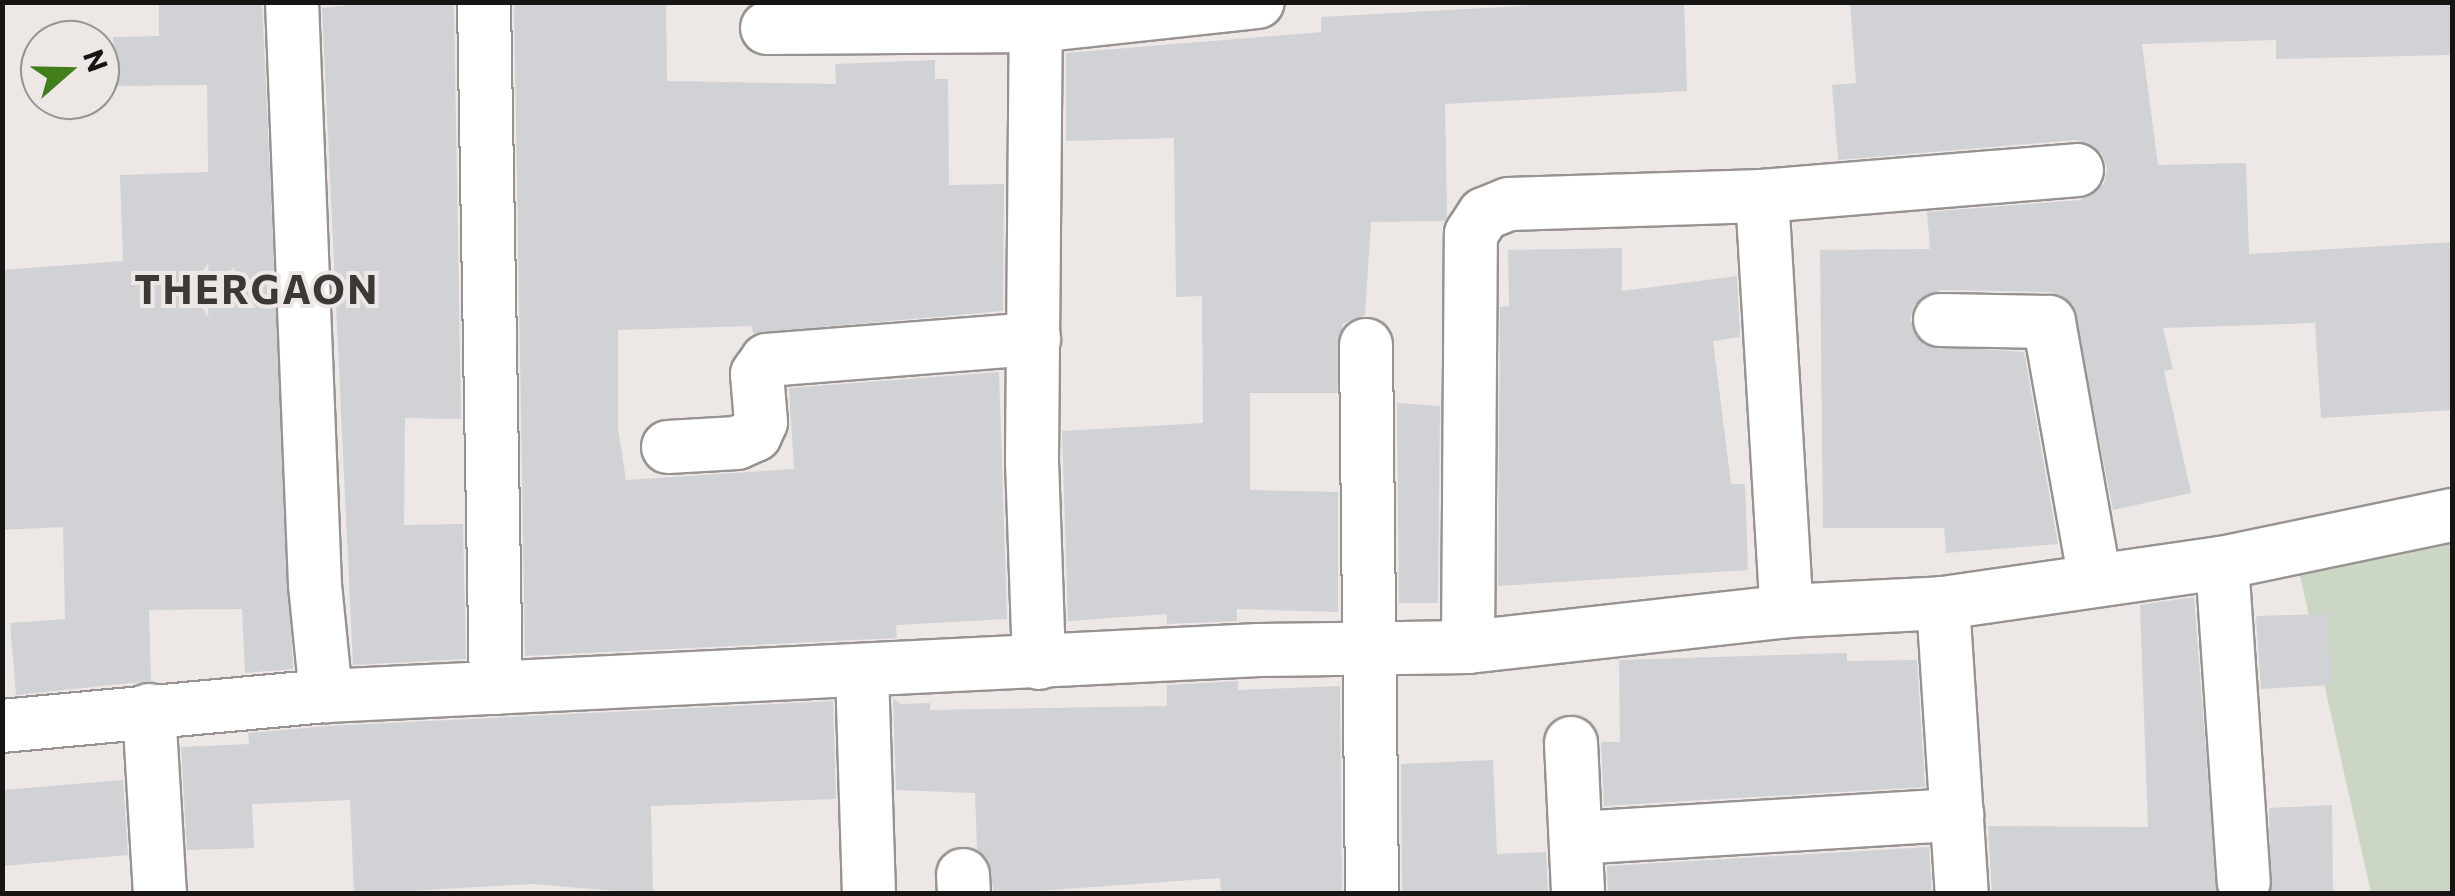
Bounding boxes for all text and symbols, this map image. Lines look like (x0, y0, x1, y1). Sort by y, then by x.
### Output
north arrow (20, 20, 120, 120)
text: N (77, 45, 116, 76)
district label: THERGAON (134, 264, 380, 312)

